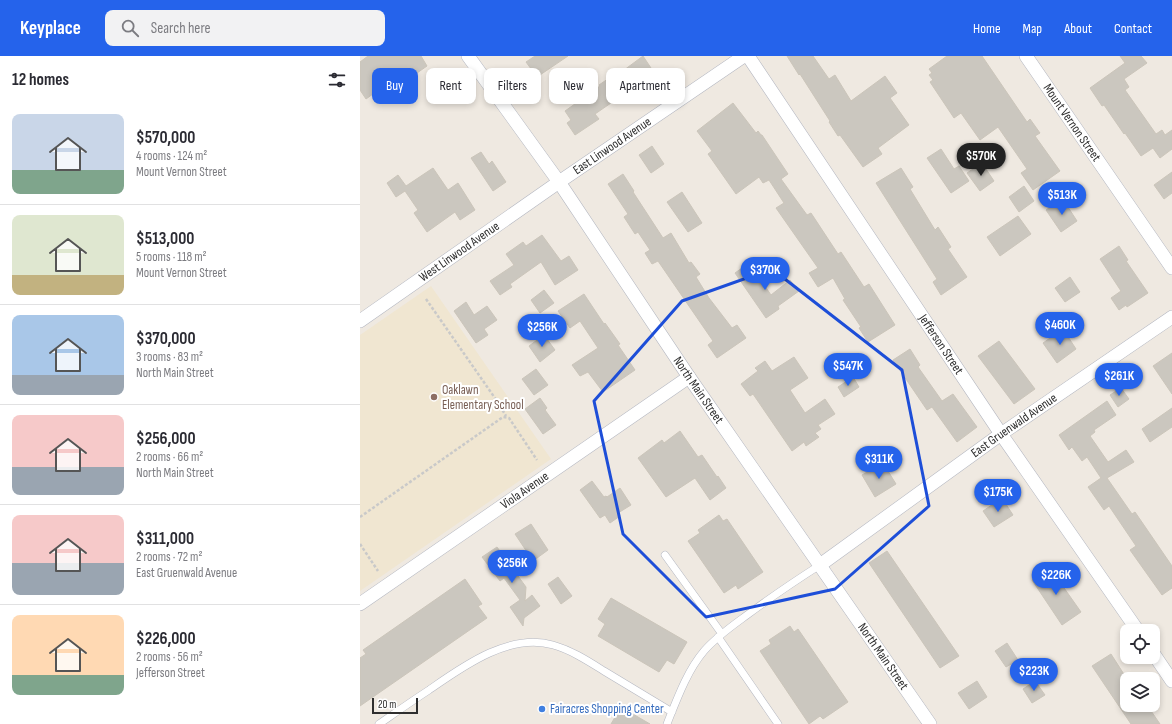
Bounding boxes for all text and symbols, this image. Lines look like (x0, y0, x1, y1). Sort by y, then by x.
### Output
search box (105, 10, 385, 46)
text: Keyplace (20, 17, 81, 40)
icon: search (119, 17, 141, 39)
text: Search here (151, 19, 210, 38)
text: Home (973, 20, 1001, 37)
text: Map (1023, 20, 1042, 37)
text: About (1064, 20, 1092, 37)
text: Contact (1114, 20, 1152, 37)
chip: Buy (372, 68, 418, 104)
chip: Rent (426, 68, 476, 104)
chip: Filters (484, 68, 541, 104)
chip: New (549, 68, 598, 104)
chip: Apartment (606, 68, 685, 104)
icon: filters (326, 69, 348, 91)
text: 12 homes (12, 70, 69, 90)
street label: Mount Vernon Street (1040, 81, 1104, 165)
street label: East Linwood Avenue (570, 114, 654, 178)
text: $570,000 (136, 128, 195, 148)
icon: home (44, 130, 92, 178)
pin: $570K (953, 143, 1009, 177)
text: 4 rooms · 124 m² (136, 148, 207, 164)
text: $570K (966, 148, 996, 164)
text: Mount Vernon Street (136, 164, 227, 180)
pin: $513K (1034, 182, 1090, 216)
text: $513K (1047, 187, 1077, 203)
street label: West Linwood Avenue (416, 218, 502, 285)
text: $513,000 (136, 229, 194, 249)
icon: home (44, 231, 92, 279)
text: 5 rooms · 118 m² (136, 249, 207, 265)
pin: $370K (737, 257, 793, 291)
text: $370K (750, 262, 780, 278)
text: Mount Vernon Street (136, 265, 227, 281)
street label: Jefferson Street (915, 310, 967, 378)
pin: $460K (1032, 312, 1088, 346)
pin: $256K (514, 314, 570, 348)
text: $460K (1044, 317, 1076, 333)
text: $256K (527, 319, 557, 335)
text: $370,000 (136, 329, 196, 349)
icon: home (44, 331, 92, 379)
text: 3 rooms · 83 m² (136, 349, 203, 365)
pin: $547K (820, 353, 876, 387)
street label: North Main Street (670, 354, 727, 427)
text: $547K (833, 358, 863, 374)
pin: $261K (1091, 363, 1147, 397)
text: North Main Street (136, 365, 214, 381)
text: $261K (1104, 368, 1134, 384)
place label: Oaklawn Elementary School (442, 382, 524, 413)
street label: East Gruenwald Avenue (968, 390, 1060, 461)
marker: Oaklawn Elementary School (429, 392, 439, 402)
text: $256,000 (136, 429, 196, 449)
icon: home (44, 431, 92, 479)
pin: $311K (851, 446, 907, 480)
text: 2 rooms · 66 m² (136, 449, 203, 465)
text: $311K (864, 451, 894, 467)
text: North Main Street (136, 465, 214, 481)
street label: Viola Avenue (497, 468, 552, 513)
pin: $175K (970, 479, 1026, 513)
text: $175K (983, 484, 1013, 500)
text: $311,000 (136, 529, 194, 549)
icon: home (44, 531, 92, 579)
text: 2 rooms · 72 m² (136, 549, 202, 565)
pin: $256K (484, 550, 540, 584)
text: $256K (497, 555, 527, 571)
pin: $226K (1028, 562, 1084, 596)
text: East Gruenwald Avenue (136, 565, 237, 581)
text: $226K (1041, 567, 1071, 583)
street label: North Main Street (854, 620, 912, 693)
map controls (1120, 624, 1160, 712)
button: locate (1120, 624, 1160, 664)
text: $226,000 (136, 629, 196, 649)
icon: home (44, 631, 92, 679)
text: 2 rooms · 56 m² (136, 649, 203, 665)
pin: $223K (1006, 658, 1062, 692)
text: $223K (1019, 663, 1049, 679)
text: Jefferson Street (136, 665, 205, 681)
button: layers (1120, 672, 1160, 712)
scale bar (372, 696, 418, 715)
text: 20 m (378, 698, 396, 711)
place label: Fairacres Shopping Center (550, 701, 664, 717)
marker: Fairacres Shopping Center (537, 704, 547, 714)

